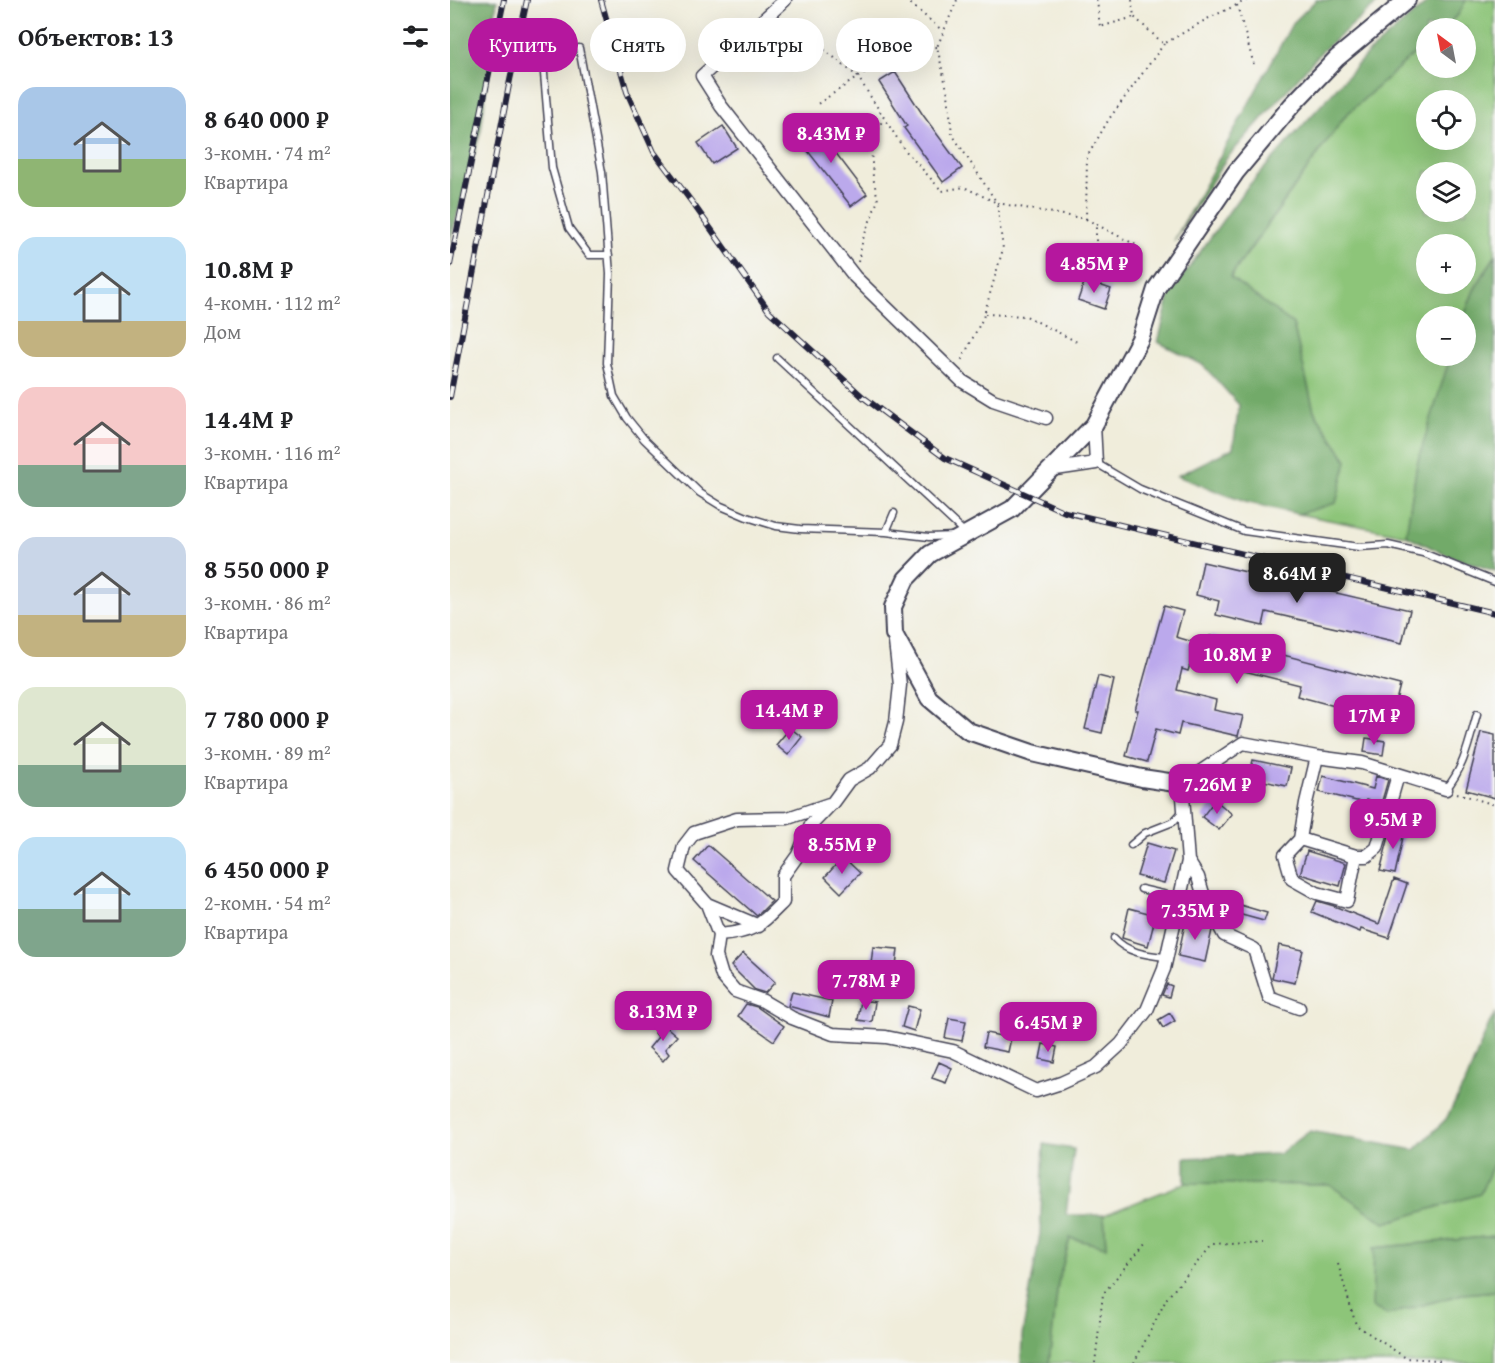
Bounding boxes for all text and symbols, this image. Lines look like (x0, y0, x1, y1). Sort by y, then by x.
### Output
text: Объектов: 13 (18, 17, 174, 56)
chip: Купить (468, 18, 578, 72)
chip: Снять (590, 18, 686, 72)
chip: Фильтры (698, 18, 824, 72)
chip: Новое (836, 18, 934, 72)
north arrow (1416, 18, 1476, 78)
map controls (1416, 18, 1476, 366)
icon: filters (399, 20, 432, 53)
button: locate (1416, 90, 1476, 150)
text: 8 640 000 ₽ (204, 99, 329, 138)
icon: home (66, 111, 138, 183)
pin: 8.43M ₽ (776, 113, 886, 164)
text: 8.43M ₽ (797, 118, 865, 147)
text: 3-комн. · 74 m² (204, 138, 331, 167)
button: layers (1416, 162, 1476, 222)
text: Квартира (204, 167, 288, 196)
button: + (1416, 234, 1476, 294)
pin: 4.85M ₽ (1039, 243, 1149, 294)
text: 4.85M ₽ (1060, 248, 1128, 277)
text: 10.8M ₽ (204, 249, 293, 288)
icon: home (66, 261, 138, 333)
text: 4-комн. · 112 m² (204, 288, 340, 317)
button: − (1416, 306, 1476, 366)
text: Дом (204, 317, 241, 346)
text: 14.4M ₽ (204, 399, 293, 438)
icon: home (66, 411, 138, 483)
text: 3-комн. · 116 m² (204, 438, 340, 467)
text: Квартира (204, 467, 288, 496)
text: 8 550 000 ₽ (204, 549, 329, 588)
pin: 8.64M ₽ (1242, 553, 1352, 604)
text: 8.64M ₽ (1263, 558, 1331, 587)
icon: home (66, 561, 138, 633)
text: 3-комн. · 86 m² (204, 588, 331, 617)
text: Квартира (204, 617, 288, 646)
pin: 10.8M ₽ (1182, 634, 1292, 685)
text: 10.8M ₽ (1203, 639, 1271, 668)
pin: 14.4M ₽ (734, 690, 844, 741)
text: 14.4M ₽ (755, 695, 823, 724)
pin: 17M ₽ (1332, 695, 1416, 746)
text: 7 780 000 ₽ (204, 699, 329, 738)
text: 17M ₽ (1348, 700, 1400, 729)
icon: home (66, 711, 138, 783)
text: 3-комн. · 89 m² (204, 738, 331, 767)
pin: 7.26M ₽ (1162, 764, 1272, 815)
text: Квартира (204, 767, 288, 796)
text: 7.26M ₽ (1183, 769, 1251, 798)
pin: 9.5M ₽ (1344, 799, 1442, 850)
text: 9.5M ₽ (1364, 804, 1422, 833)
pin: 8.55M ₽ (787, 824, 897, 875)
text: 8.55M ₽ (808, 829, 876, 858)
text: 6 450 000 ₽ (204, 849, 329, 888)
icon: home (66, 861, 138, 933)
text: 2-комн. · 54 m² (204, 888, 331, 917)
pin: 7.35M ₽ (1140, 890, 1250, 941)
text: 7.35M ₽ (1161, 895, 1229, 924)
text: Квартира (204, 917, 288, 946)
pin: 7.78M ₽ (811, 960, 921, 1011)
text: 7.78M ₽ (832, 965, 900, 994)
pin: 8.13M ₽ (608, 991, 718, 1042)
text: 8.13M ₽ (629, 996, 697, 1025)
pin: 6.45M ₽ (993, 1002, 1103, 1053)
text: 6.45M ₽ (1014, 1007, 1082, 1036)

